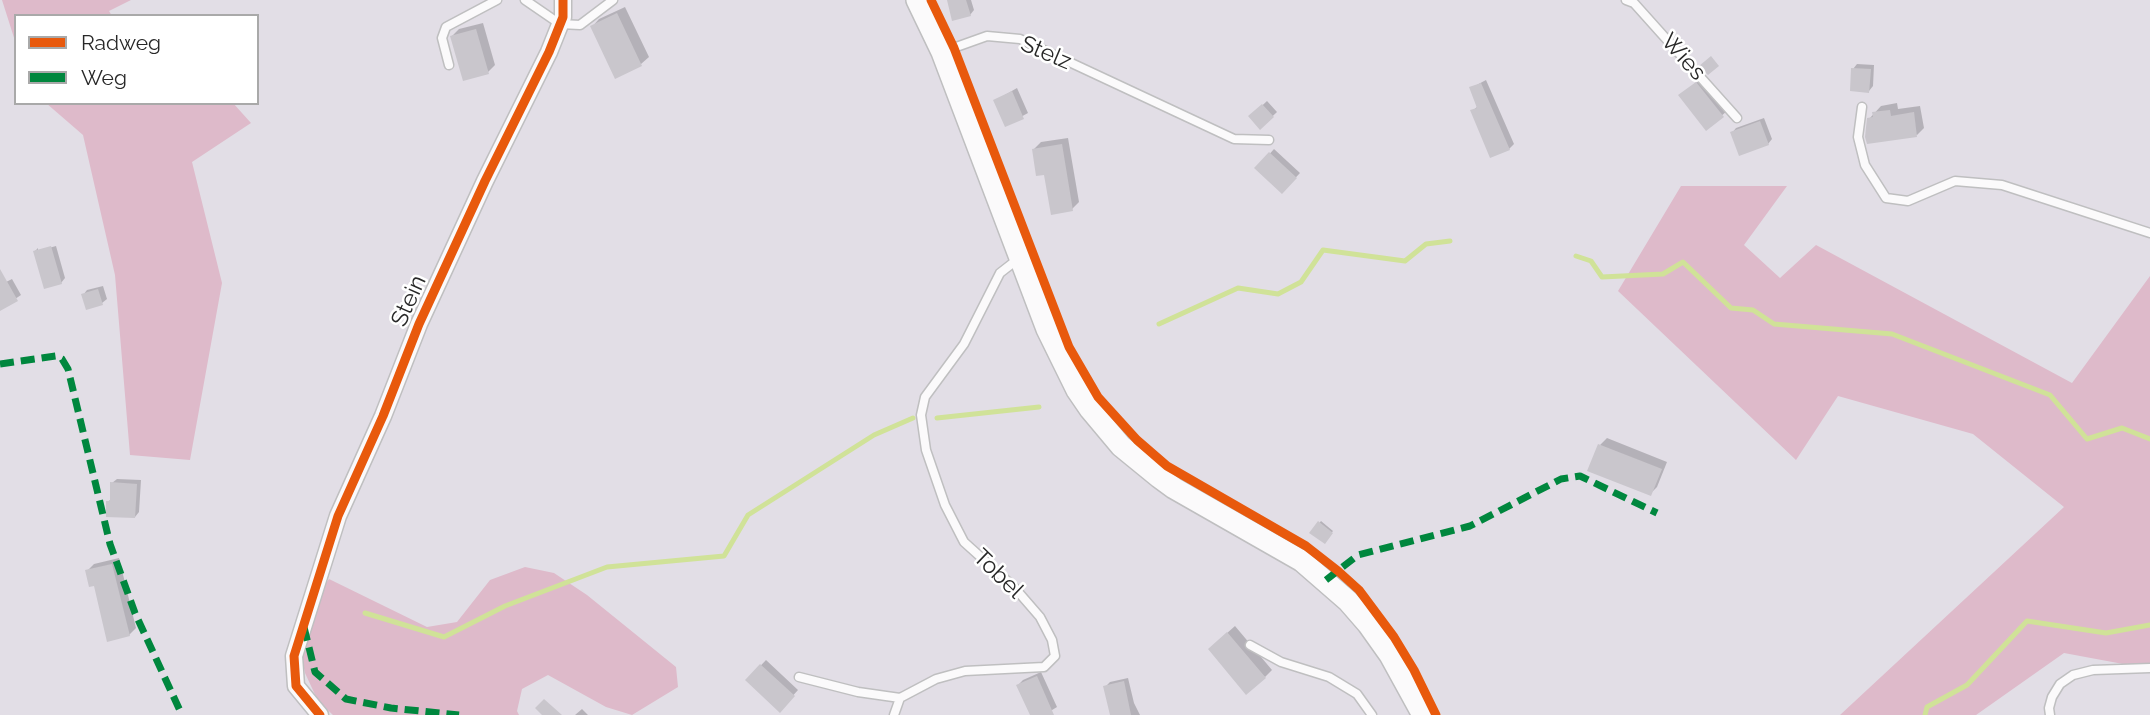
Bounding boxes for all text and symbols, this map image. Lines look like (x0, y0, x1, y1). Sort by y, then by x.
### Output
legend (14, 14, 259, 105)
street label: Wies (1655, 28, 1711, 86)
text: Radweg (81, 30, 161, 55)
street label: Stelz (1017, 30, 1075, 76)
text: Weg (81, 65, 127, 90)
street label: Stein (386, 271, 432, 331)
street label: Tobel (967, 544, 1029, 604)

